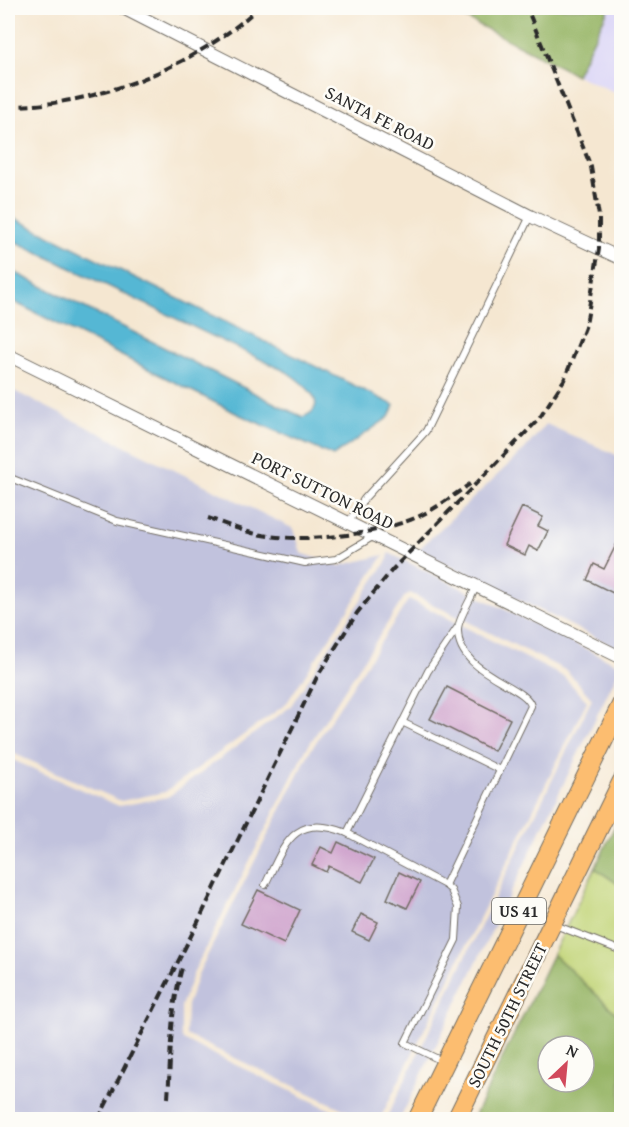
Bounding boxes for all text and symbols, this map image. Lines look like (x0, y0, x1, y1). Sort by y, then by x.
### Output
street label: SANTA FE ROAD (320, 79, 440, 157)
street label: PORT SUTTON ROAD (248, 444, 399, 536)
road number: US 41 (492, 898, 546, 924)
street label: SOUTH 50TH STREET (460, 938, 554, 1092)
north arrow (536, 1034, 596, 1094)
text: N (563, 1037, 583, 1064)

